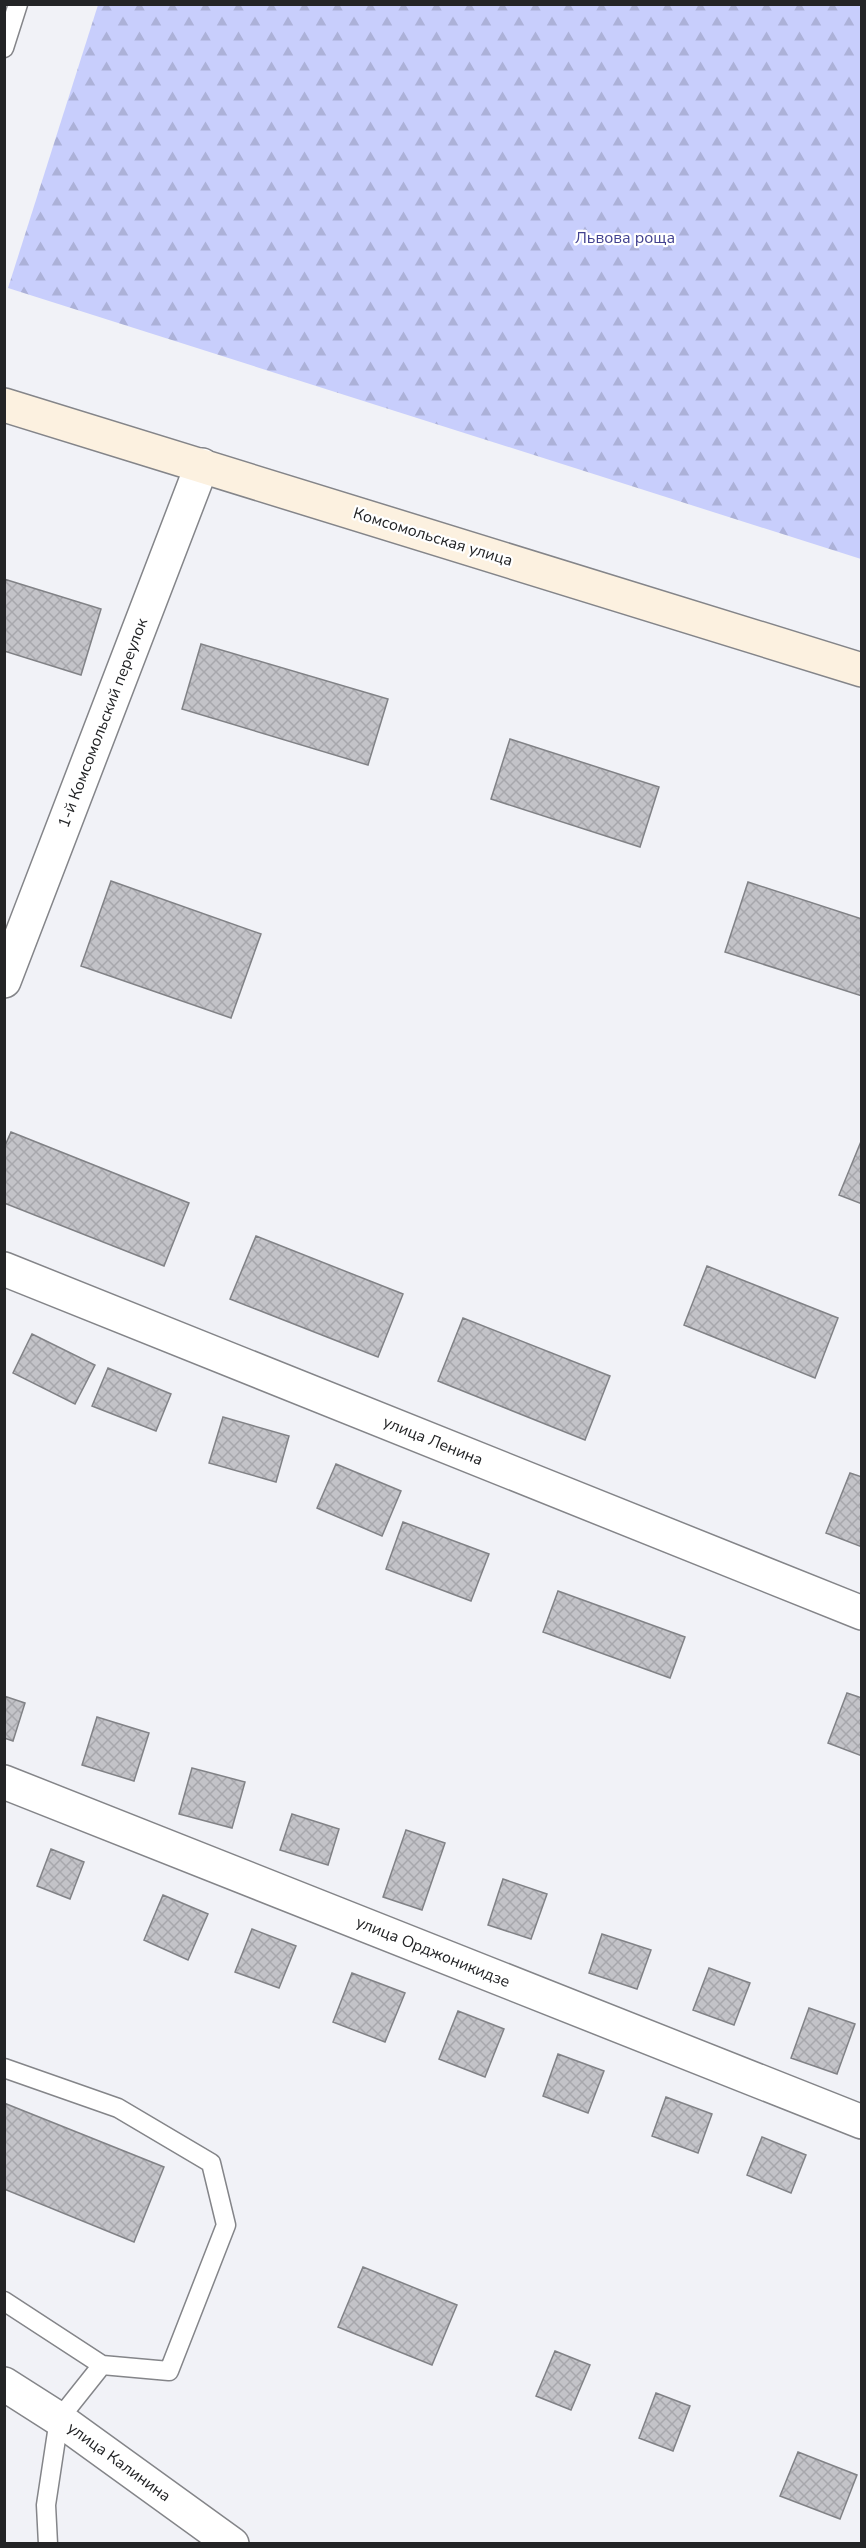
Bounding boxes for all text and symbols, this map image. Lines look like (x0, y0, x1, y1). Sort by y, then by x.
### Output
park label: Львова роща (575, 227, 675, 249)
street label: Комсомольская улица (351, 502, 515, 572)
street label: 1-й Комсомольский переулок (53, 614, 153, 831)
street label: улица Ленина (380, 1411, 486, 1471)
street label: улица Орджоникидзе (353, 1911, 513, 1993)
street label: улица Калинина (63, 2417, 175, 2507)

